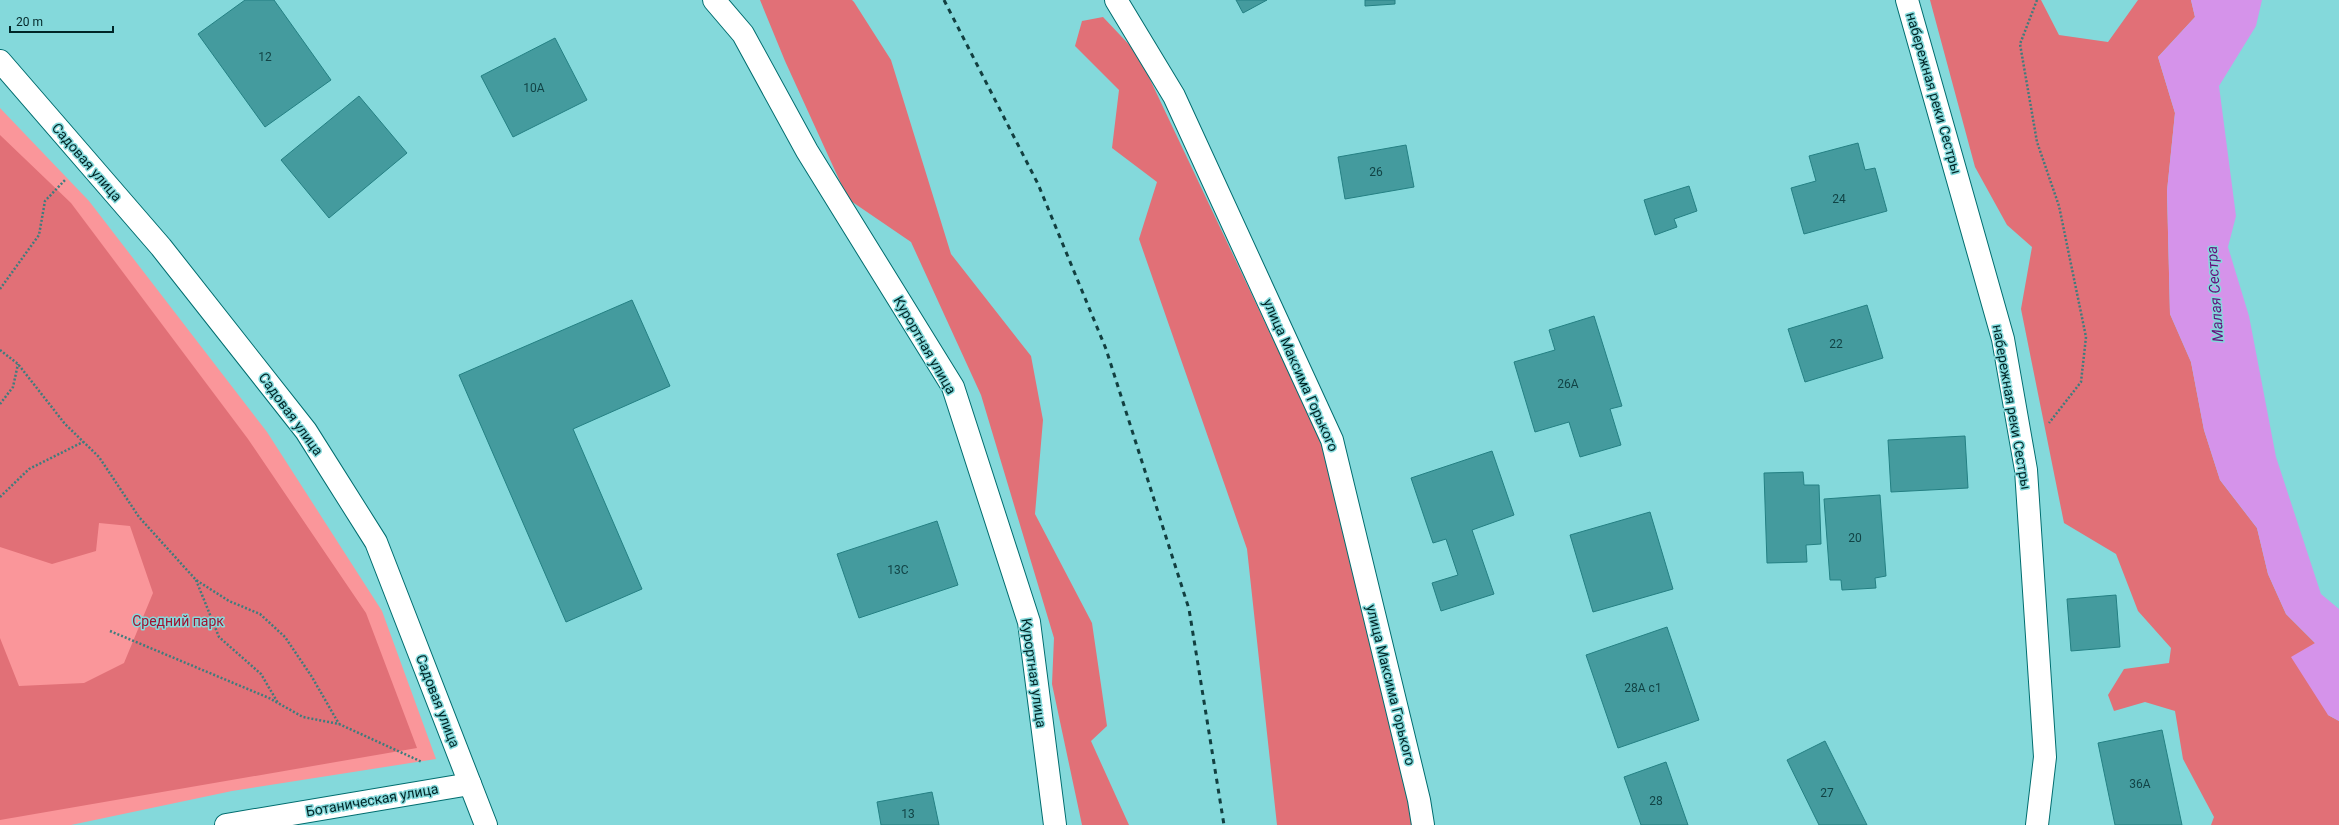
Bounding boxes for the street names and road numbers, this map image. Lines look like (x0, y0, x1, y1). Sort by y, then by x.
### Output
street label: набережная реки Сестры (1903, 10, 1965, 176)
street label: Садовая улица (49, 120, 125, 204)
street label: Курортная улица (890, 293, 960, 397)
street label: улица Максима Горького (1260, 296, 1342, 454)
street label: набережная реки Сестры (1990, 323, 2034, 491)
street label: Садовая улица (256, 370, 326, 458)
street label: улица Максима Горького (1363, 603, 1419, 767)
street label: Курортная улица (1018, 617, 1050, 729)
street label: Садовая улица (413, 652, 463, 750)
street label: Ботаническая улица (305, 780, 439, 820)

